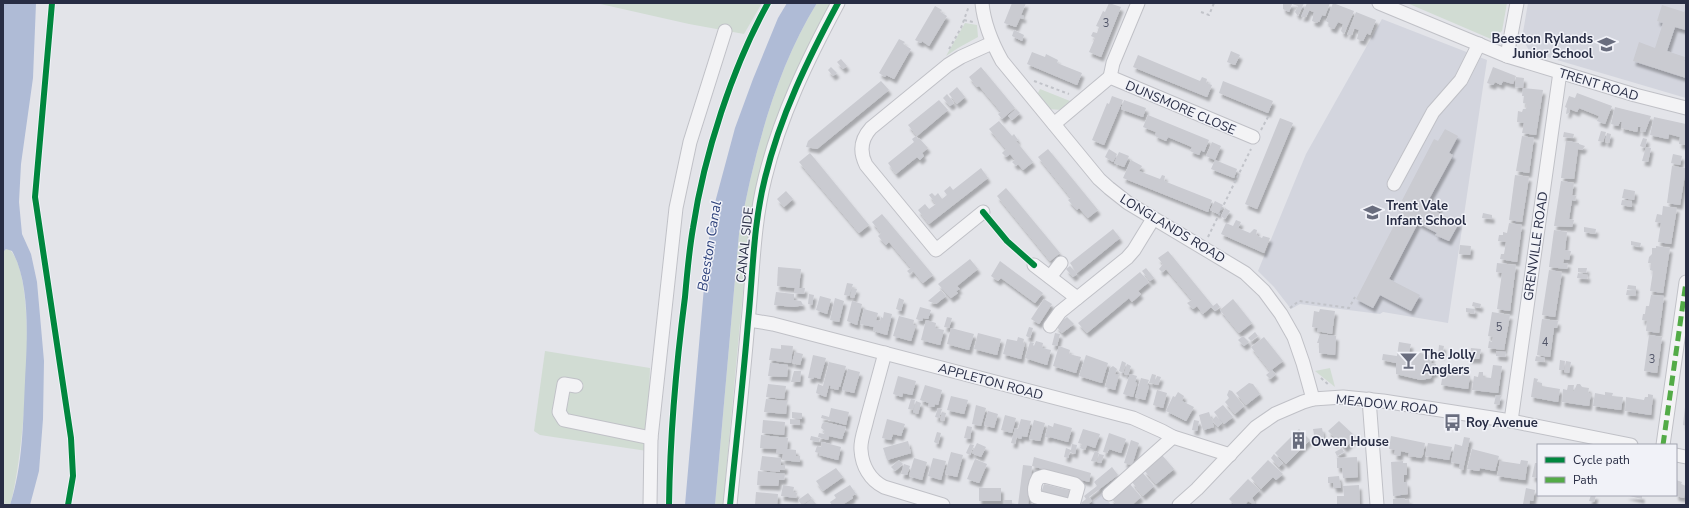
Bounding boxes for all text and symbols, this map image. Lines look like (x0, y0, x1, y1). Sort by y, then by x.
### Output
house number: 3 (1103, 16, 1109, 31)
place label: Beeston Rylands Junior School (1491, 30, 1594, 63)
school or university icon: Beeston Rylands Junior School (1596, 35, 1616, 55)
street label: TRENT ROAD (1557, 64, 1641, 106)
street label: DUNSMORE CLOSE (1123, 77, 1239, 139)
street label: LONGLANDS ROAD (1116, 190, 1229, 267)
street label: GRENVILLE ROAD (1519, 190, 1553, 302)
place label: Trent Vale Infant School (1386, 197, 1467, 230)
water label: Beeston Canal (693, 199, 726, 293)
school or university icon: Trent Vale Infant School (1363, 202, 1383, 222)
street label: CANAL SIDE (732, 206, 758, 284)
house number: 5 (1496, 320, 1503, 335)
house number: 4 (1542, 335, 1549, 350)
place label: The Jolly Anglers (1422, 346, 1475, 379)
bar icon: The Jolly Anglers (1399, 351, 1419, 371)
house number: 3 (1649, 352, 1655, 367)
street label: APPLETON ROAD (936, 359, 1045, 405)
street label: MEADOW ROAD (1335, 391, 1439, 419)
bus stop icon: Roy Avenue (1443, 412, 1463, 432)
place label: Roy Avenue (1466, 414, 1538, 432)
building icon: Owen House (1288, 431, 1308, 451)
place label: Owen House (1311, 433, 1389, 451)
legend (1537, 444, 1677, 496)
text: Cycle path (1573, 452, 1630, 468)
text: Path (1573, 472, 1598, 488)

